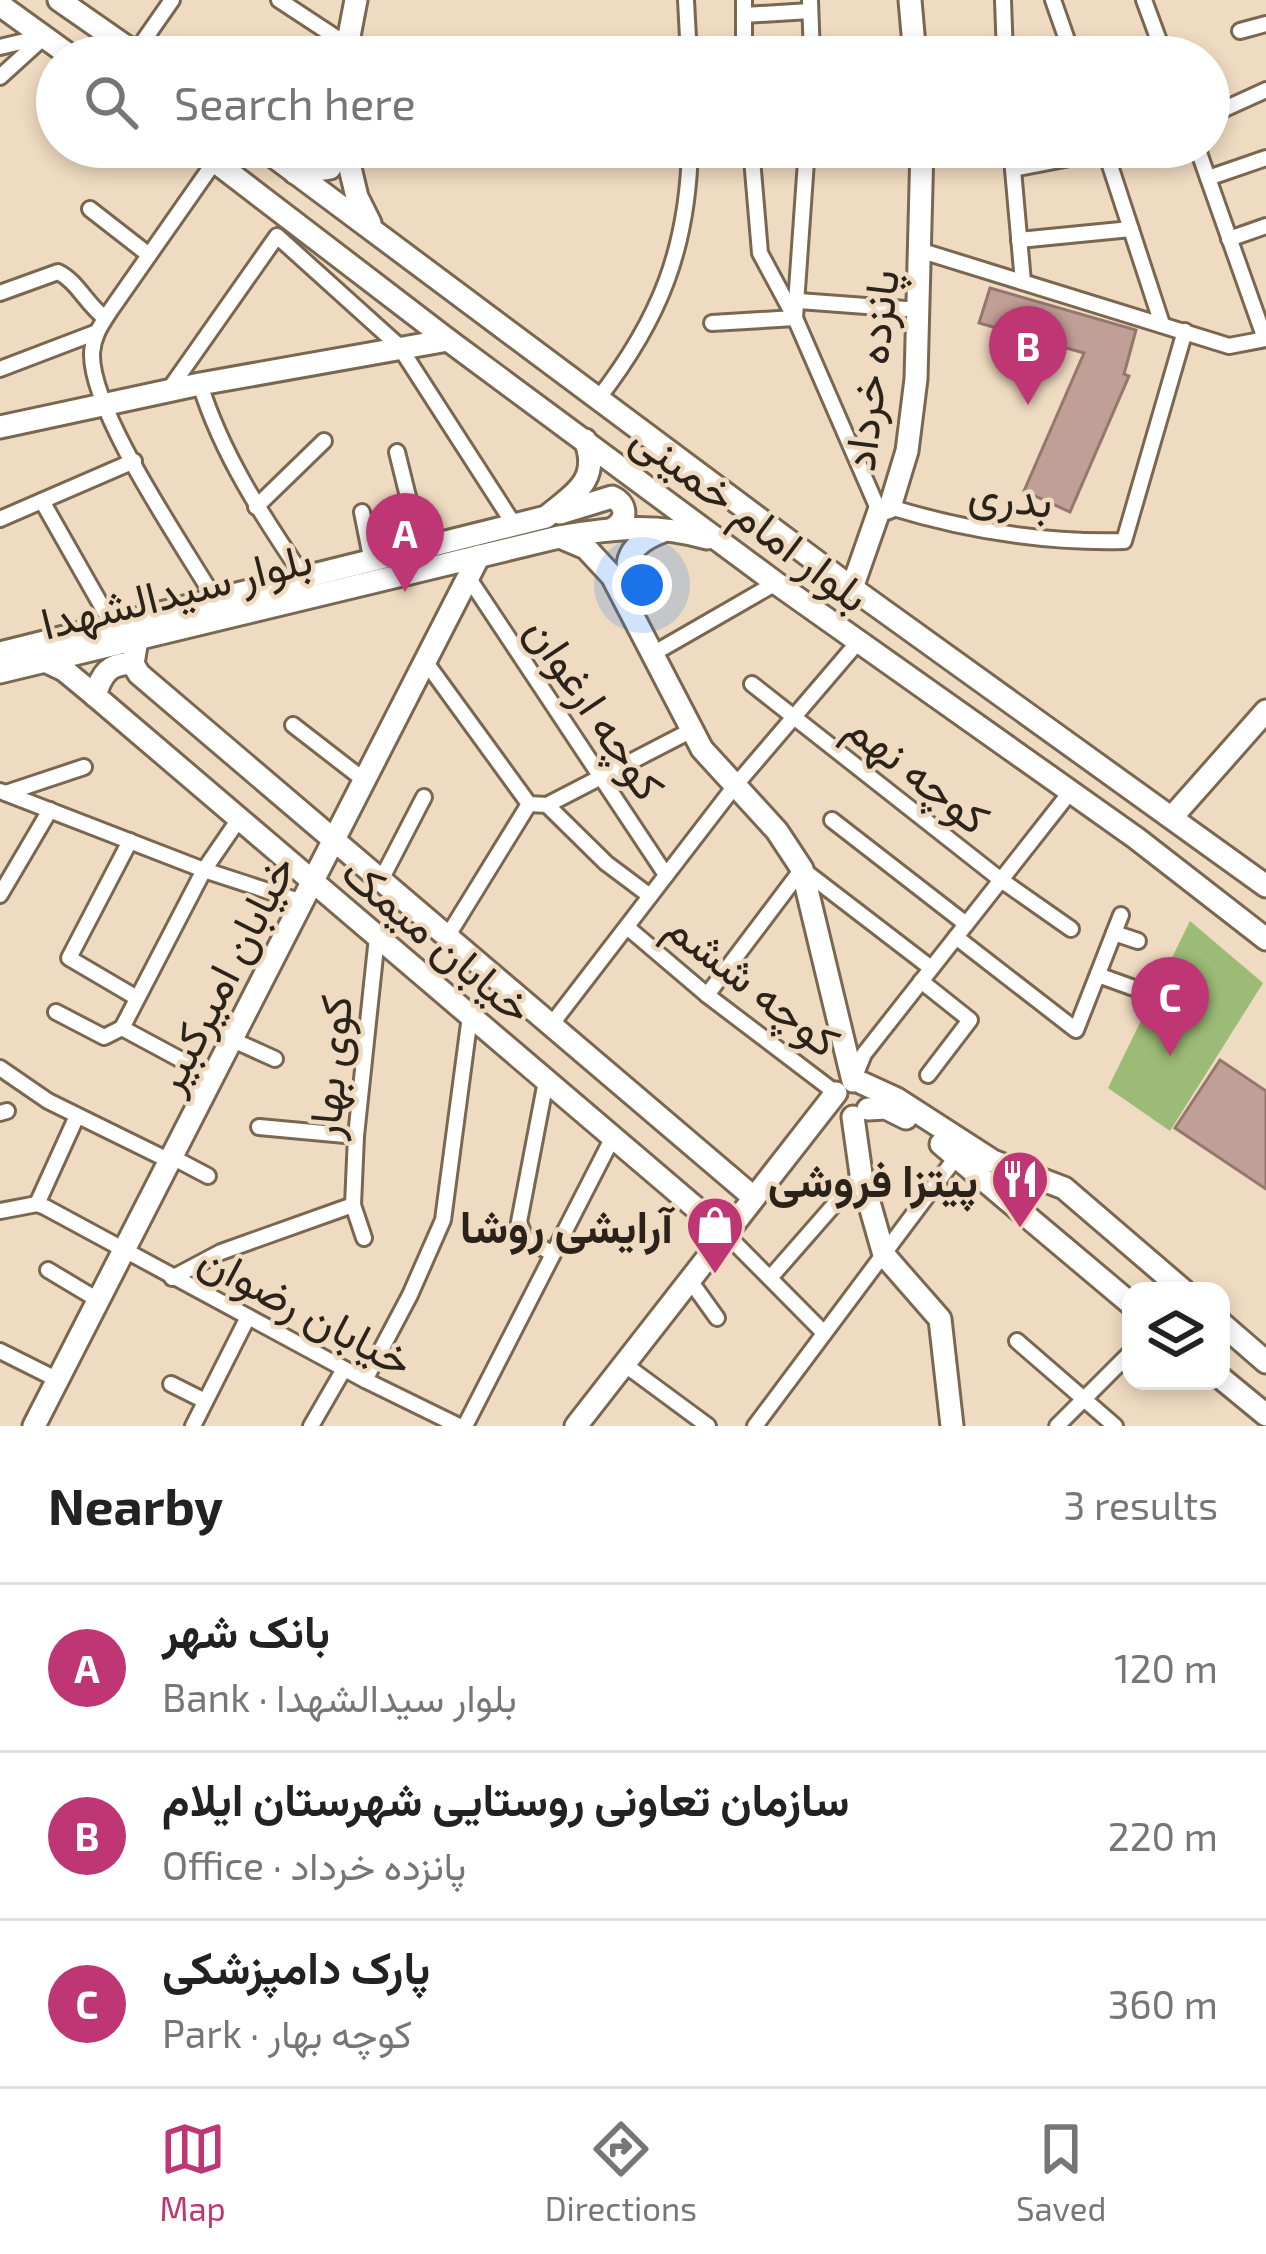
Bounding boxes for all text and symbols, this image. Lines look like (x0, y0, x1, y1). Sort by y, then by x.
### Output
search box (36, 36, 1230, 168)
icon: search (78, 69, 144, 135)
text: Search here (174, 75, 416, 129)
street label: پانزده خرداد (830, 266, 914, 475)
pin: B (989, 306, 1067, 405)
street label: بلوار امام خمینی (620, 408, 881, 626)
street label: بدری (965, 463, 1056, 530)
pin: A (366, 493, 444, 592)
street label: بلوار سیدالشهدا (35, 529, 318, 652)
your location (612, 555, 672, 615)
street label: کوچه ارغوان (511, 605, 678, 813)
street label: کوچه نهم (833, 698, 1002, 848)
street label: خیابان میمک (332, 843, 545, 1034)
street label: خیابان امیرکبیر (138, 845, 308, 1103)
street label: کوچه ششم (653, 897, 852, 1071)
pin: C (1131, 957, 1209, 1056)
street label: کوی بهار (295, 993, 364, 1143)
restaurant icon: پیتزا فروشی (989, 1148, 1051, 1230)
place label: پیتزا فروشی (768, 1152, 978, 1212)
shop icon: آرایشی روشا (684, 1194, 746, 1276)
place label: آرایشی روشا (460, 1198, 676, 1255)
street label: خیابان رضوان (190, 1229, 423, 1389)
map controls (1122, 1282, 1230, 1390)
button: layers (1122, 1282, 1230, 1390)
text: Nearby (48, 1474, 223, 1535)
text: 3 results (1064, 1481, 1218, 1528)
text: بانک شهر (162, 1603, 330, 1657)
text: A (74, 1644, 100, 1691)
text: 120 m (1114, 1644, 1218, 1691)
text: Bank · بلوار سیدالشهدا (162, 1673, 517, 1720)
text: سازمان تعاونی روستایی شهرستان ایلام (162, 1771, 849, 1825)
text: B (75, 1812, 99, 1859)
text: 220 m (1108, 1812, 1218, 1859)
text: Office · پانزده خرداد (162, 1841, 466, 1888)
text: پارک دامپزشکی (162, 1939, 430, 1993)
text: C (76, 1980, 98, 2027)
text: 360 m (1108, 1980, 1218, 2027)
text: Park · کوچه بهار (162, 2009, 412, 2056)
tab: Map (160, 2116, 226, 2228)
tab: Directions (545, 2116, 697, 2228)
tab: Saved (1016, 2116, 1106, 2228)

